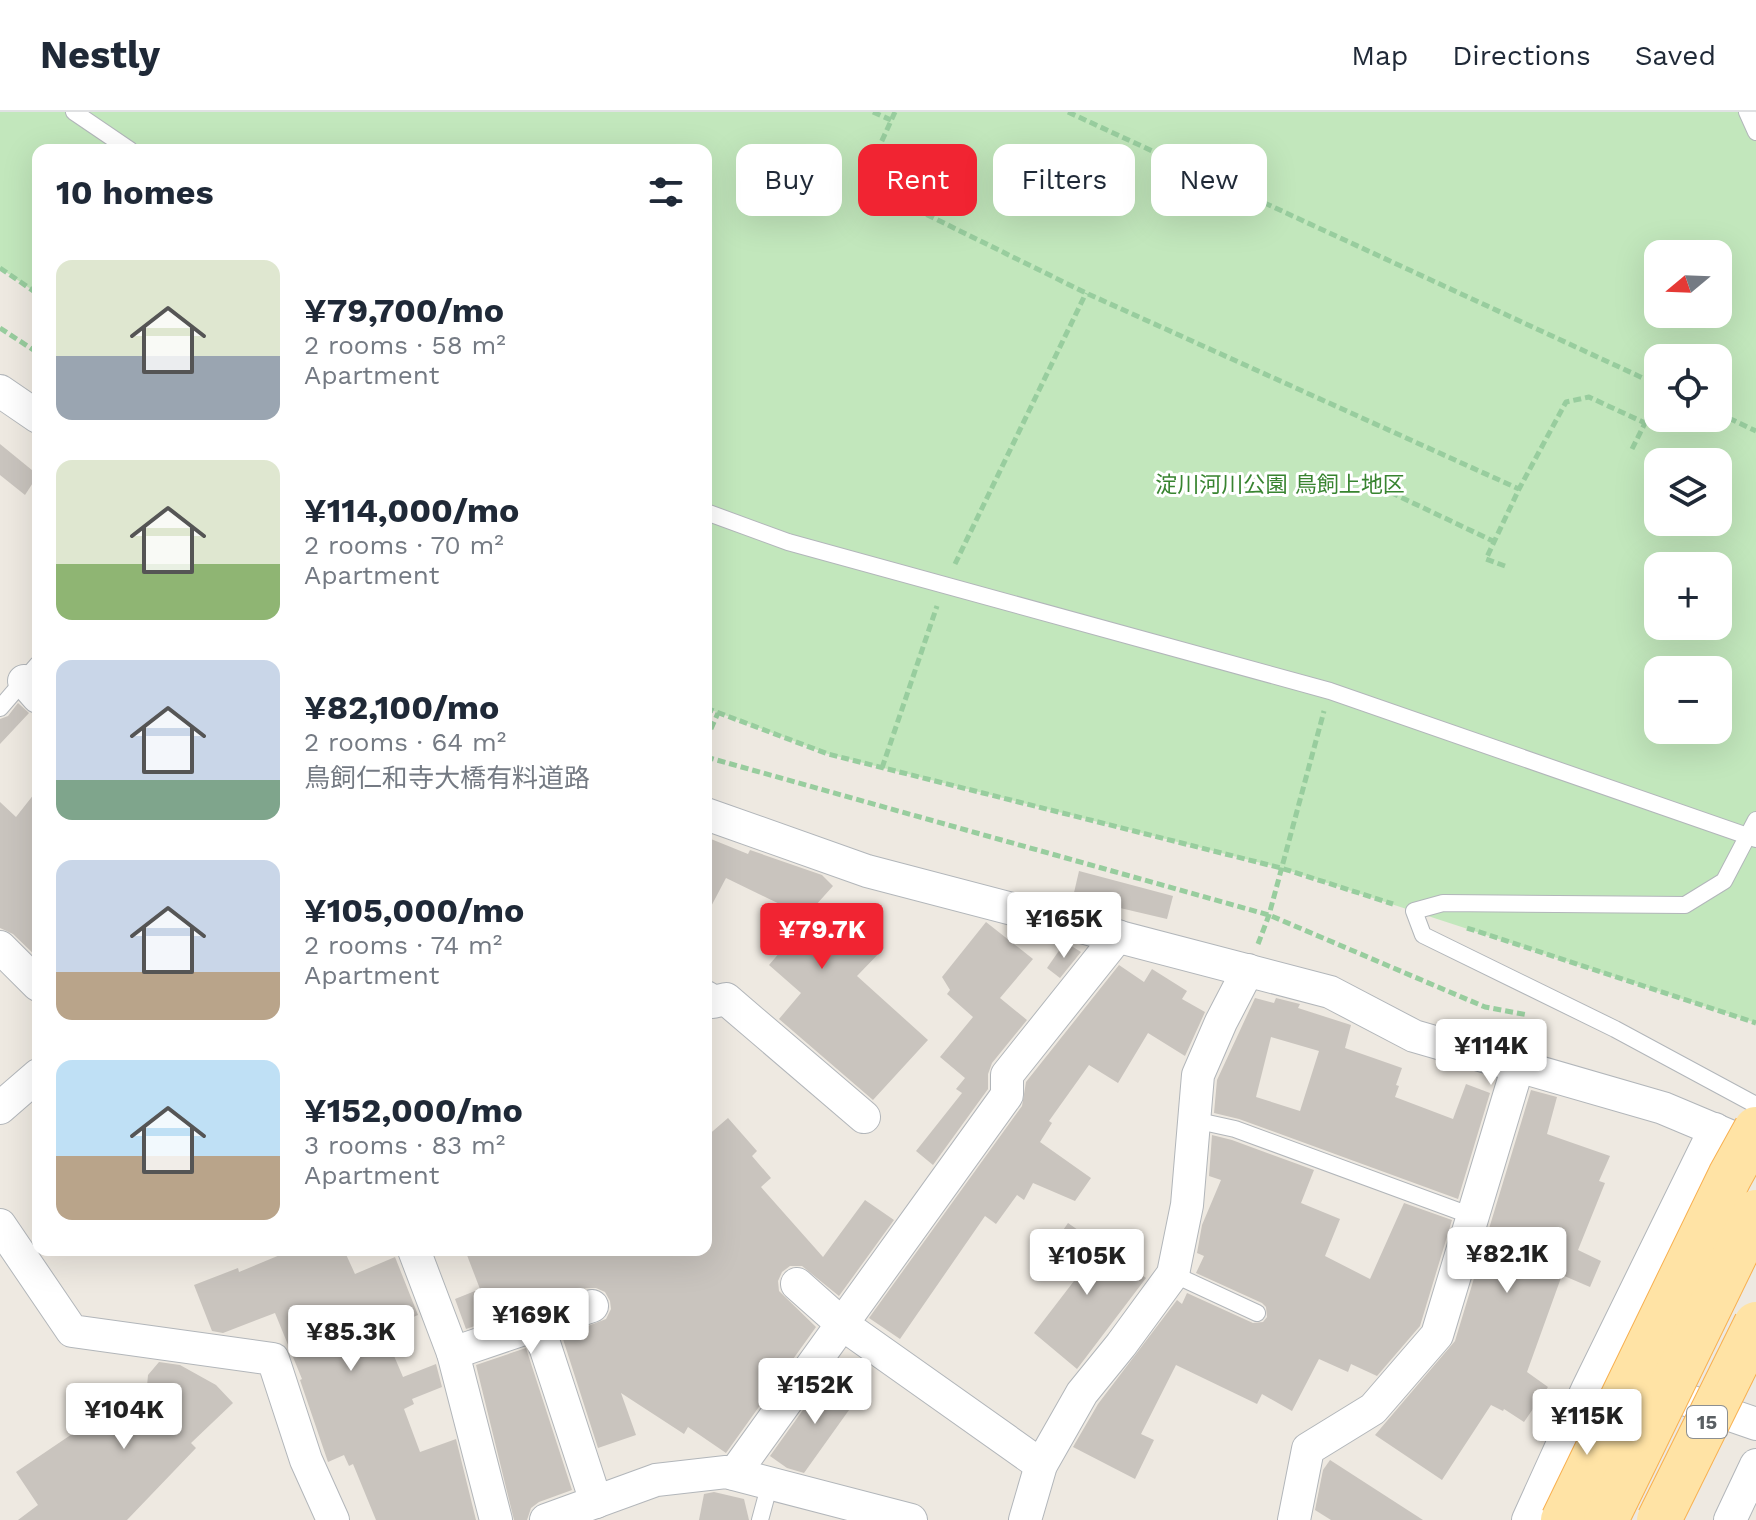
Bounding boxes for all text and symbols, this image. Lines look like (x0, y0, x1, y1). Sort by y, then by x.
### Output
text: Nestly (40, 33, 160, 77)
text: Map (1351, 39, 1408, 72)
text: Directions (1452, 39, 1591, 72)
text: Saved (1635, 39, 1716, 72)
chip: Buy (736, 144, 842, 216)
chip: Rent (858, 144, 977, 216)
chip: Filters (993, 144, 1135, 216)
chip: New (1151, 144, 1267, 216)
icon: filters (644, 170, 688, 214)
text: 10 homes (56, 172, 214, 212)
north arrow (1644, 240, 1732, 328)
map controls (1644, 240, 1732, 744)
text: ¥79,700/mo (304, 290, 504, 330)
icon: home (120, 292, 216, 388)
text: 2 rooms · 58 m² (304, 330, 506, 360)
button: locate (1644, 344, 1732, 432)
text: Apartment (304, 360, 440, 390)
button: layers (1644, 448, 1732, 536)
park label: 淀川河川公園 鳥飼上地区 (1155, 472, 1405, 497)
text: ¥114,000/mo (304, 490, 519, 530)
icon: home (120, 492, 216, 588)
text: 2 rooms · 70 m² (304, 530, 504, 560)
button: + (1644, 552, 1732, 640)
text: Apartment (304, 560, 440, 590)
button: − (1644, 656, 1732, 744)
text: ¥82,100/mo (304, 687, 499, 727)
icon: home (120, 692, 216, 788)
text: 2 rooms · 64 m² (304, 727, 506, 757)
text: 鳥飼仁和寺大橋有料道路 (304, 763, 590, 793)
text: ¥105,000/mo (304, 890, 524, 930)
icon: home (120, 892, 216, 988)
pin: ¥165K (1008, 892, 1120, 960)
pin: ¥79.7K (757, 903, 887, 971)
text: ¥165K (1025, 903, 1103, 933)
text: ¥79.7K (778, 914, 866, 944)
text: 2 rooms · 74 m² (304, 930, 502, 960)
text: Apartment (304, 960, 440, 990)
pin: ¥114K (1435, 1019, 1547, 1087)
text: ¥114K (1454, 1030, 1528, 1060)
text: ¥152,000/mo (304, 1090, 523, 1130)
icon: home (120, 1092, 216, 1188)
text: 3 rooms · 83 m² (304, 1130, 505, 1160)
text: Apartment (304, 1160, 440, 1190)
pin: ¥82.1K (1442, 1227, 1572, 1295)
pin: ¥105K (1031, 1229, 1143, 1297)
text: ¥82.1K (1465, 1238, 1549, 1268)
text: ¥105K (1048, 1240, 1126, 1270)
pin: ¥169K (475, 1288, 587, 1356)
text: ¥169K (492, 1299, 570, 1329)
pin: ¥85.3K (286, 1305, 416, 1373)
text: ¥85.3K (306, 1316, 396, 1346)
pin: ¥152K (759, 1358, 871, 1426)
text: ¥152K (776, 1369, 854, 1399)
pin: ¥104K (68, 1383, 180, 1451)
pin: ¥115K (1531, 1389, 1643, 1457)
text: ¥104K (84, 1394, 164, 1424)
text: ¥115K (1551, 1400, 1623, 1430)
road number: 15 (1687, 1406, 1727, 1438)

